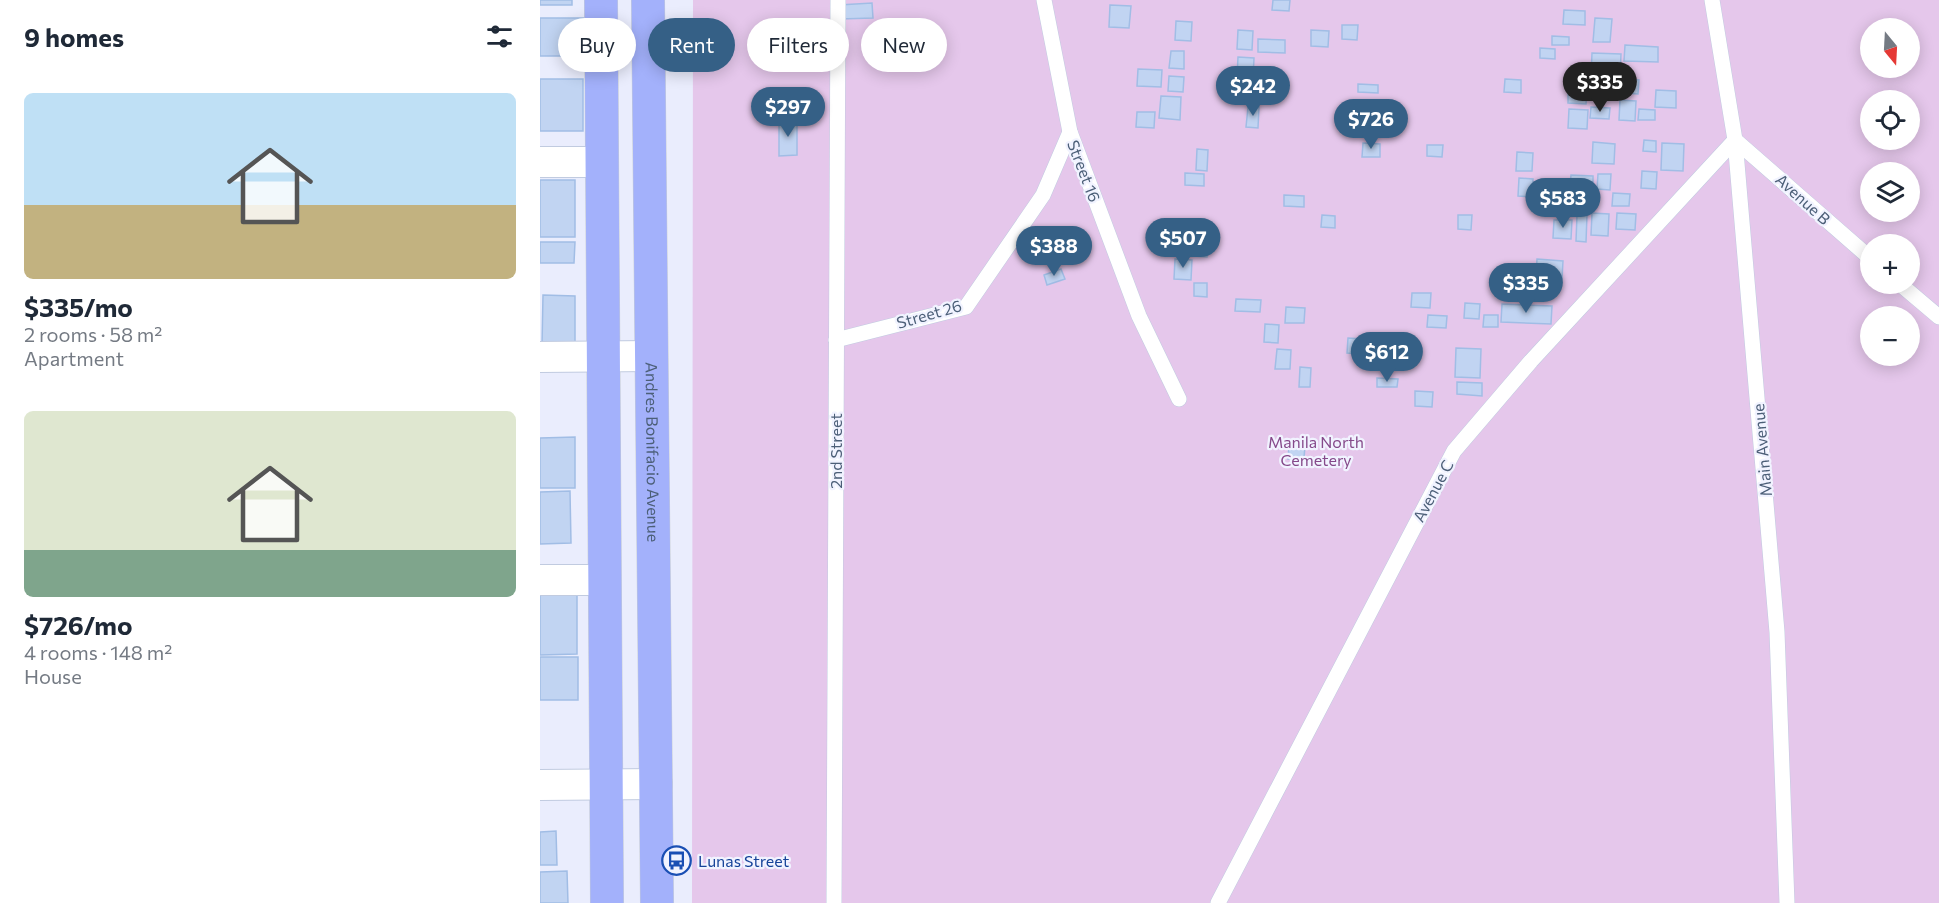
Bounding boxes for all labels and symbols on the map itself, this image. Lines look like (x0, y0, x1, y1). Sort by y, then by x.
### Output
north arrow (1860, 18, 1920, 78)
pin: $335 (1564, 62, 1636, 113)
pin: $242 (1217, 66, 1289, 117)
pin: $297 (752, 87, 824, 138)
pin: $726 (1335, 99, 1407, 150)
street label: Street 16 (1064, 137, 1105, 204)
street label: Avenue B (1772, 169, 1834, 228)
pin: $583 (1527, 178, 1599, 229)
pin: $507 (1147, 218, 1219, 269)
pin: $388 (1018, 226, 1090, 277)
pin: $335 (1490, 263, 1562, 314)
street label: Street 26 (894, 295, 964, 332)
pin: $612 (1351, 332, 1423, 383)
street label: Andres Bonifacio Avenue (643, 362, 663, 542)
street label: Main Avenue (1748, 403, 1775, 497)
street label: 2nd Street (826, 413, 845, 489)
park label: Manila North Cemetery (1268, 432, 1364, 469)
street label: Avenue C (1408, 457, 1457, 525)
bus stop icon: Lunas Street (661, 845, 693, 877)
place label: Lunas Street (698, 851, 790, 870)

